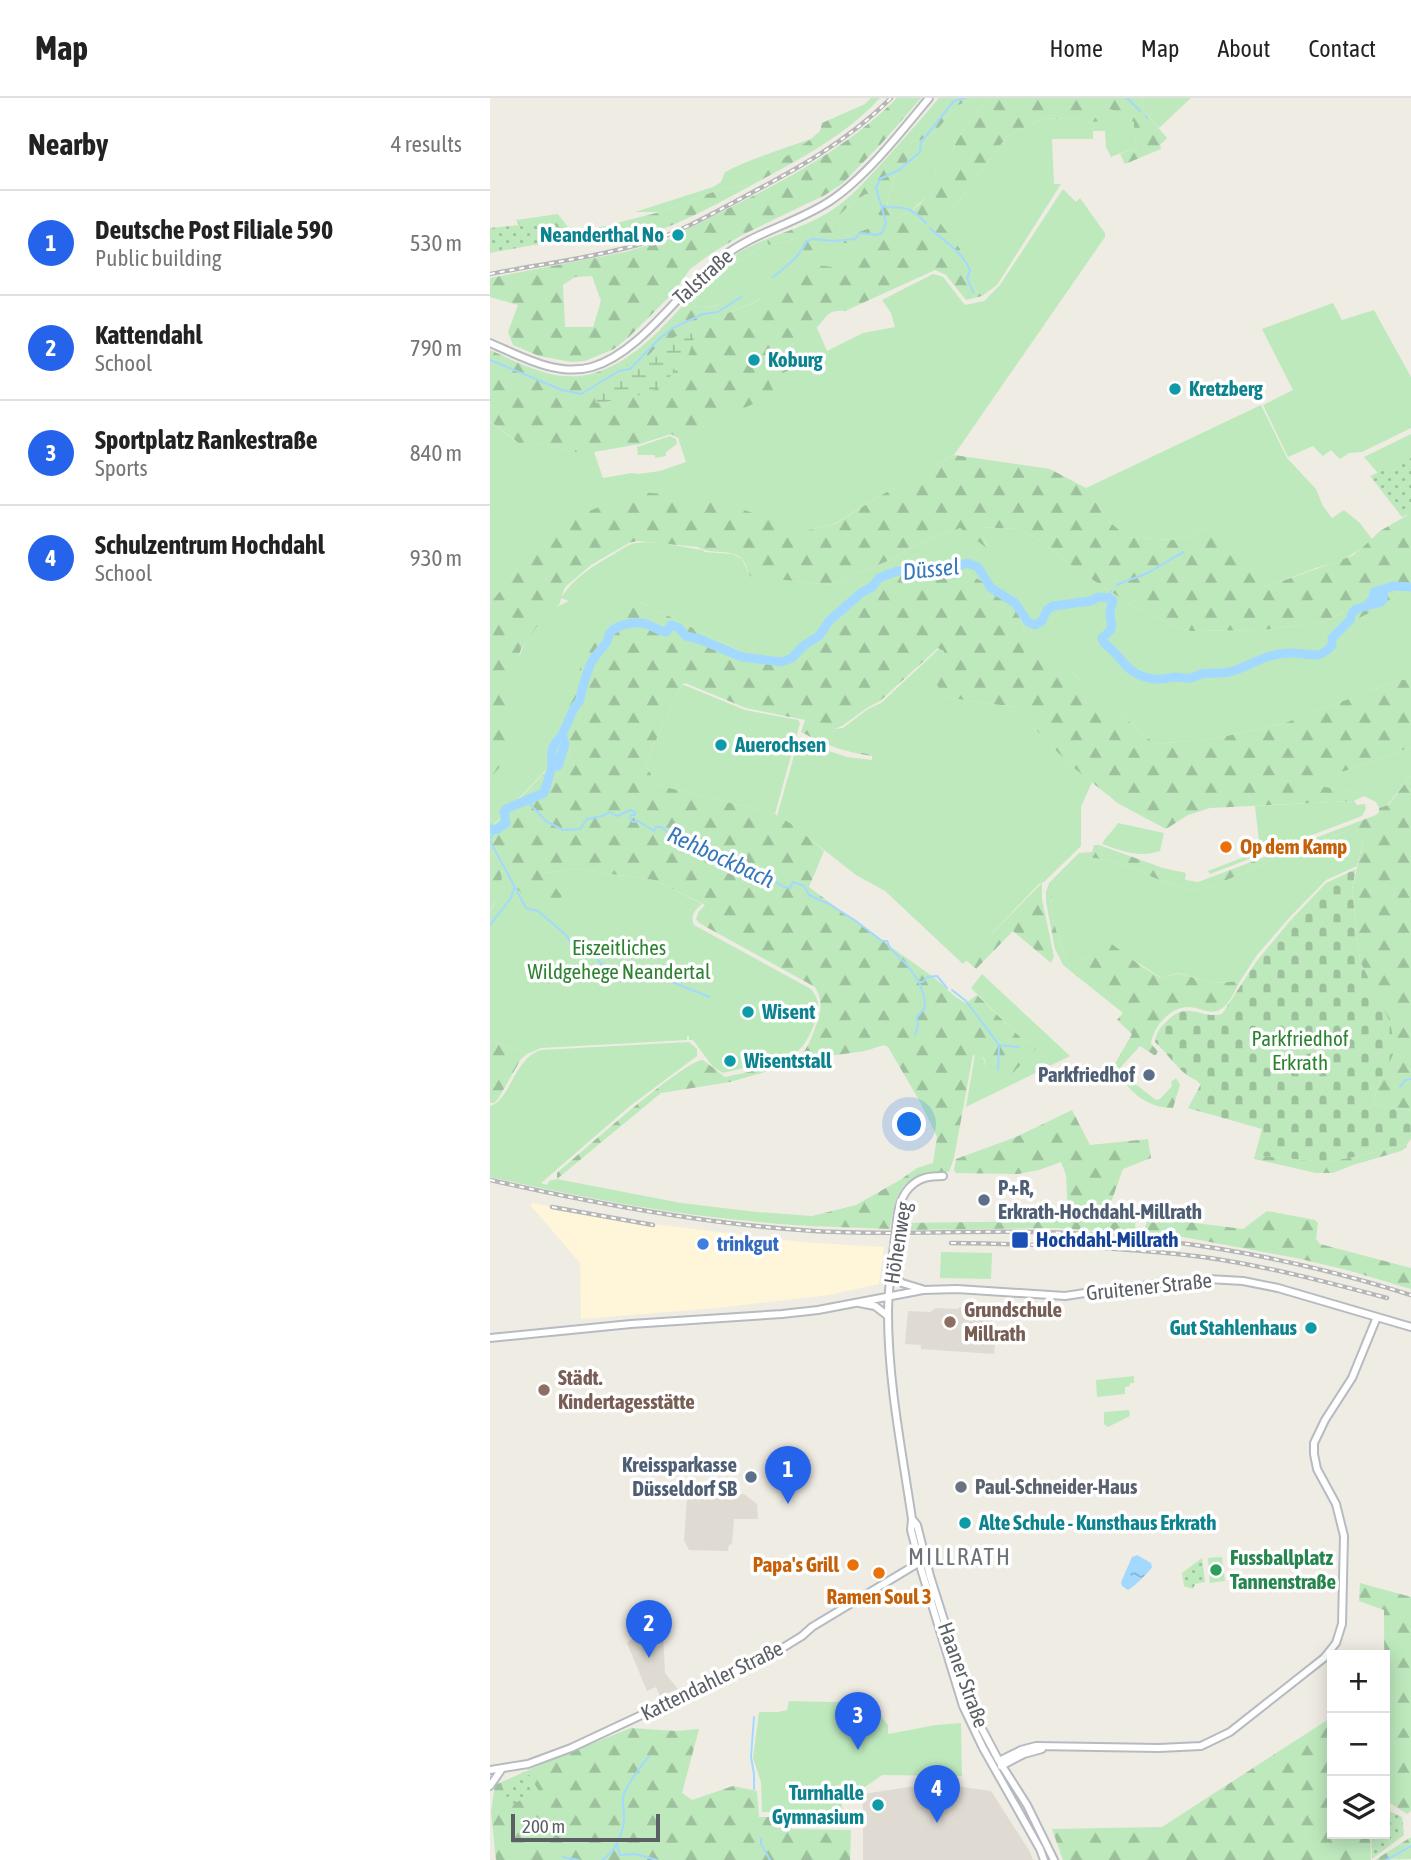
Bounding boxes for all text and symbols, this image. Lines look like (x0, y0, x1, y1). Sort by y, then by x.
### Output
text: Map (35, 29, 88, 67)
text: Home (1049, 35, 1103, 62)
text: Map (1141, 35, 1179, 62)
text: About (1217, 35, 1270, 62)
text: Contact (1308, 35, 1376, 62)
text: Nearby (28, 127, 108, 161)
text: 4 results (391, 131, 462, 157)
text: Deutsche Post Filiale 590 (95, 215, 333, 245)
place label: Neanderthal No (540, 222, 664, 246)
marker: Neanderthal No (670, 227, 686, 243)
text: 1 (46, 230, 56, 256)
text: 530 m (410, 230, 462, 256)
street label: Talstraße (668, 243, 737, 309)
text: Public building (95, 245, 222, 271)
text: Kattendahl (95, 320, 202, 350)
text: 2 (46, 335, 56, 361)
text: 790 m (410, 335, 462, 361)
place label: Koburg (768, 347, 823, 371)
text: School (95, 350, 152, 376)
marker: Koburg (746, 352, 762, 368)
place label: Kretzberg (1189, 376, 1264, 400)
marker: Kretzberg (1167, 381, 1183, 397)
text: Sportplatz Rankestraße (95, 425, 317, 455)
text: 3 (46, 440, 56, 466)
text: 840 m (410, 440, 462, 466)
text: Sports (95, 455, 148, 481)
text: Schulzentrum Hochdahl (95, 530, 325, 560)
text: 4 (46, 545, 56, 571)
text: 930 m (410, 545, 462, 571)
water label: Düssel (901, 553, 961, 585)
text: School (95, 560, 152, 586)
place label: Auerochsen (734, 732, 826, 756)
marker: Auerochsen (713, 737, 729, 753)
water label: Rehbockbach (664, 821, 778, 893)
place label: Op dem Kamp (1240, 834, 1347, 858)
marker: Op dem Kamp (1218, 839, 1234, 855)
park label: Eiszeitliches Wildgehege Neandertal (528, 935, 711, 983)
place label: Wisent (761, 999, 815, 1023)
marker: Wisent (740, 1004, 756, 1020)
park label: Parkfriedhof Erkrath (1251, 1026, 1349, 1074)
place label: Wisentstall (743, 1048, 832, 1072)
marker: Wisentstall (722, 1053, 738, 1069)
place label: Parkfriedhof (1038, 1062, 1135, 1086)
marker: Parkfriedhof (1141, 1067, 1157, 1083)
your location (892, 1107, 926, 1141)
place label: P+R, Erkrath-Hochdahl-Millrath (998, 1175, 1202, 1223)
marker: P+R, Erkrath-Hochdahl-Millrath (976, 1192, 992, 1208)
street label: Höhenweg (879, 1200, 915, 1286)
place label: Hochdahl-Millrath (1036, 1227, 1179, 1251)
marker: Hochdahl-Millrath (1010, 1230, 1030, 1250)
place label: trinkgut (716, 1231, 779, 1255)
marker: trinkgut (695, 1236, 711, 1252)
street label: Gruitener Straße (1085, 1267, 1213, 1305)
place label: Grundschule Millrath (964, 1297, 1062, 1345)
marker: Grundschule Millrath (942, 1314, 958, 1330)
place label: Gut Stahlenhaus (1169, 1315, 1298, 1339)
marker: Gut Stahlenhaus (1303, 1320, 1319, 1336)
place label: Städt. Kindertagesstätte (558, 1365, 695, 1413)
marker: Städt. Kindertagesstätte (536, 1382, 552, 1398)
pin: 1 (765, 1446, 811, 1504)
place label: Kreissparkasse Düsseldorf SB (622, 1452, 737, 1500)
marker: Kreissparkasse Düsseldorf SB (743, 1469, 759, 1485)
place label: Paul-Schneider-Haus (975, 1474, 1138, 1498)
marker: Paul-Schneider-Haus (953, 1479, 969, 1495)
place label: Alte Schule - Kunsthaus Erkrath (978, 1510, 1216, 1534)
marker: Alte Schule - Kunsthaus Erkrath (957, 1515, 973, 1531)
district label: MILLRATH (908, 1543, 1012, 1570)
place label: Fussballplatz Tannenstraße (1230, 1545, 1336, 1593)
place label: Papa's Grill (753, 1552, 839, 1576)
marker: Papa's Grill (845, 1557, 861, 1573)
marker: Fussballplatz Tannenstraße (1208, 1562, 1224, 1578)
marker: Ramen Soul 3 (871, 1565, 887, 1581)
place label: Ramen Soul 3 (826, 1584, 932, 1608)
pin: 2 (626, 1600, 672, 1658)
street label: Haaner Straße (934, 1619, 994, 1731)
street label: Kattendahler Straße (637, 1635, 786, 1725)
map controls (1327, 1650, 1390, 1839)
button: + (1327, 1650, 1390, 1713)
pin: 3 (835, 1692, 881, 1750)
button: − (1327, 1713, 1390, 1776)
pin: 4 (914, 1765, 960, 1823)
button: layers (1327, 1776, 1390, 1839)
place label: Turnhalle Gymnasium (772, 1780, 864, 1828)
marker: Turnhalle Gymnasium (870, 1797, 886, 1813)
scale bar (511, 1811, 660, 1843)
text: 200 m (522, 1815, 565, 1837)

